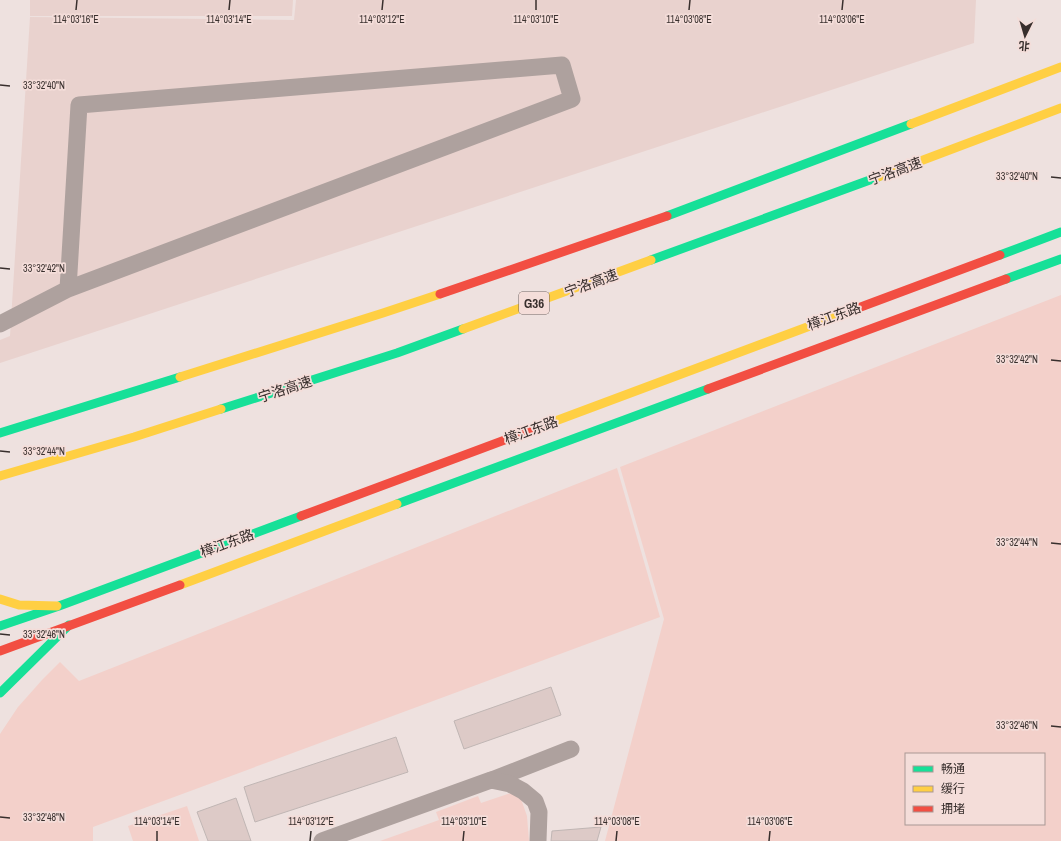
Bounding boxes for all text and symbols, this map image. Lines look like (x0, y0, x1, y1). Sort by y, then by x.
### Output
text: 114°03'16"E (53, 13, 99, 26)
text: 114°03'14"E (206, 13, 252, 26)
text: 114°03'12"E (359, 13, 405, 26)
text: 114°03'10"E (513, 13, 559, 26)
text: 114°03'08"E (666, 13, 712, 26)
text: 114°03'06"E (819, 13, 865, 26)
north arrow (1005, 16, 1045, 56)
text: 北 (1018, 39, 1030, 53)
text: 33°32'40"N (23, 79, 65, 92)
street label: 宁洛高速 (866, 153, 924, 189)
text: 33°32'40"N (996, 170, 1038, 183)
text: 33°32'42"N (23, 262, 65, 275)
street label: 宁洛高速 (562, 265, 620, 301)
road number: G36 (519, 292, 549, 314)
street label: 樟江东路 (805, 298, 863, 334)
text: 33°32'42"N (996, 353, 1038, 366)
street label: 宁洛高速 (256, 372, 314, 406)
street label: 樟江东路 (502, 412, 560, 448)
text: 33°32'44"N (23, 445, 65, 458)
street label: 樟江东路 (198, 525, 256, 561)
text: 33°32'44"N (996, 536, 1038, 549)
text: 33°32'46"N (23, 628, 65, 641)
text: 33°32'46"N (996, 719, 1038, 732)
legend (905, 753, 1045, 825)
text: 畅通 (941, 761, 965, 777)
text: 缓行 (941, 781, 965, 797)
text: 拥堵 (941, 801, 965, 817)
text: 33°32'48"N (23, 811, 65, 824)
text: 114°03'14"E (134, 815, 180, 828)
text: 114°03'12"E (288, 815, 334, 828)
text: 114°03'10"E (441, 815, 487, 828)
text: 114°03'08"E (594, 815, 640, 828)
text: 114°03'06"E (747, 815, 793, 828)

